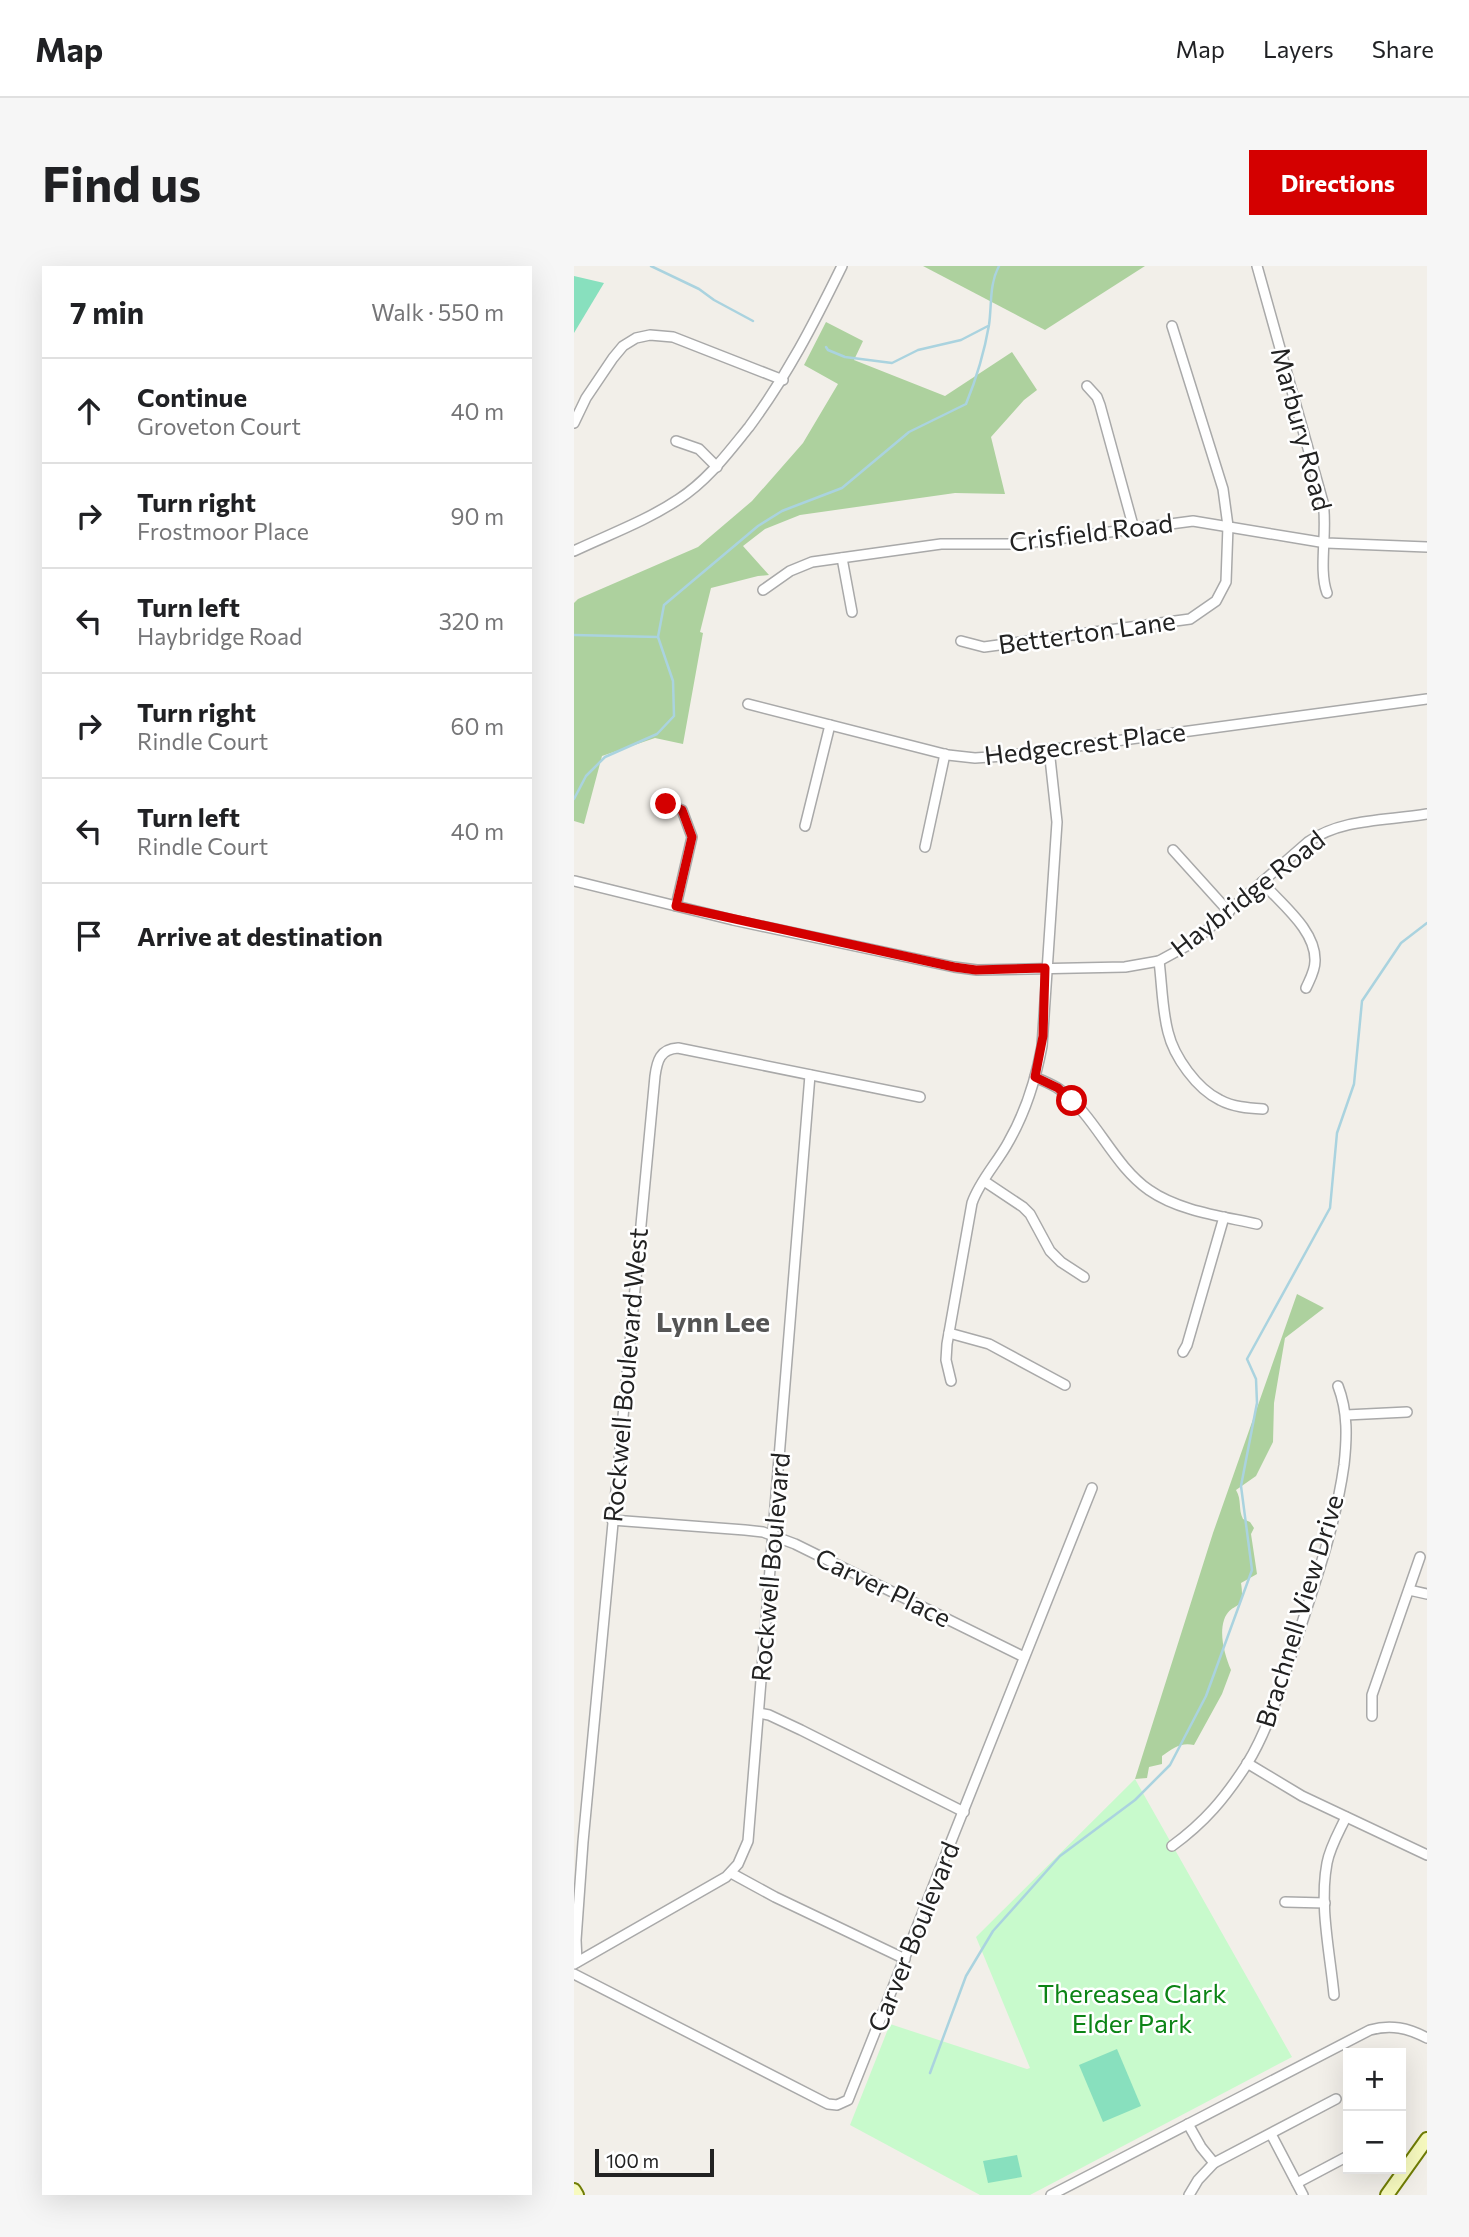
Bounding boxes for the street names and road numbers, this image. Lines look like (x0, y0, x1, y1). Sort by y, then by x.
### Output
street label: Marbury Road (1266, 343, 1339, 514)
street label: Crisfield Road (1007, 506, 1174, 557)
street label: Betterton Lane (996, 604, 1177, 659)
street label: Hedgecrest Place (982, 715, 1187, 770)
street label: Haybridge Road (1164, 823, 1330, 963)
street label: Rockwell Boulevard West (596, 1226, 653, 1523)
street label: Rockwell Boulevard (744, 1451, 795, 1683)
street label: Brachnell View Drive (1248, 1491, 1349, 1731)
street label: Carver Place (811, 1541, 956, 1633)
street label: Carver Boulevard (860, 1837, 965, 2036)

